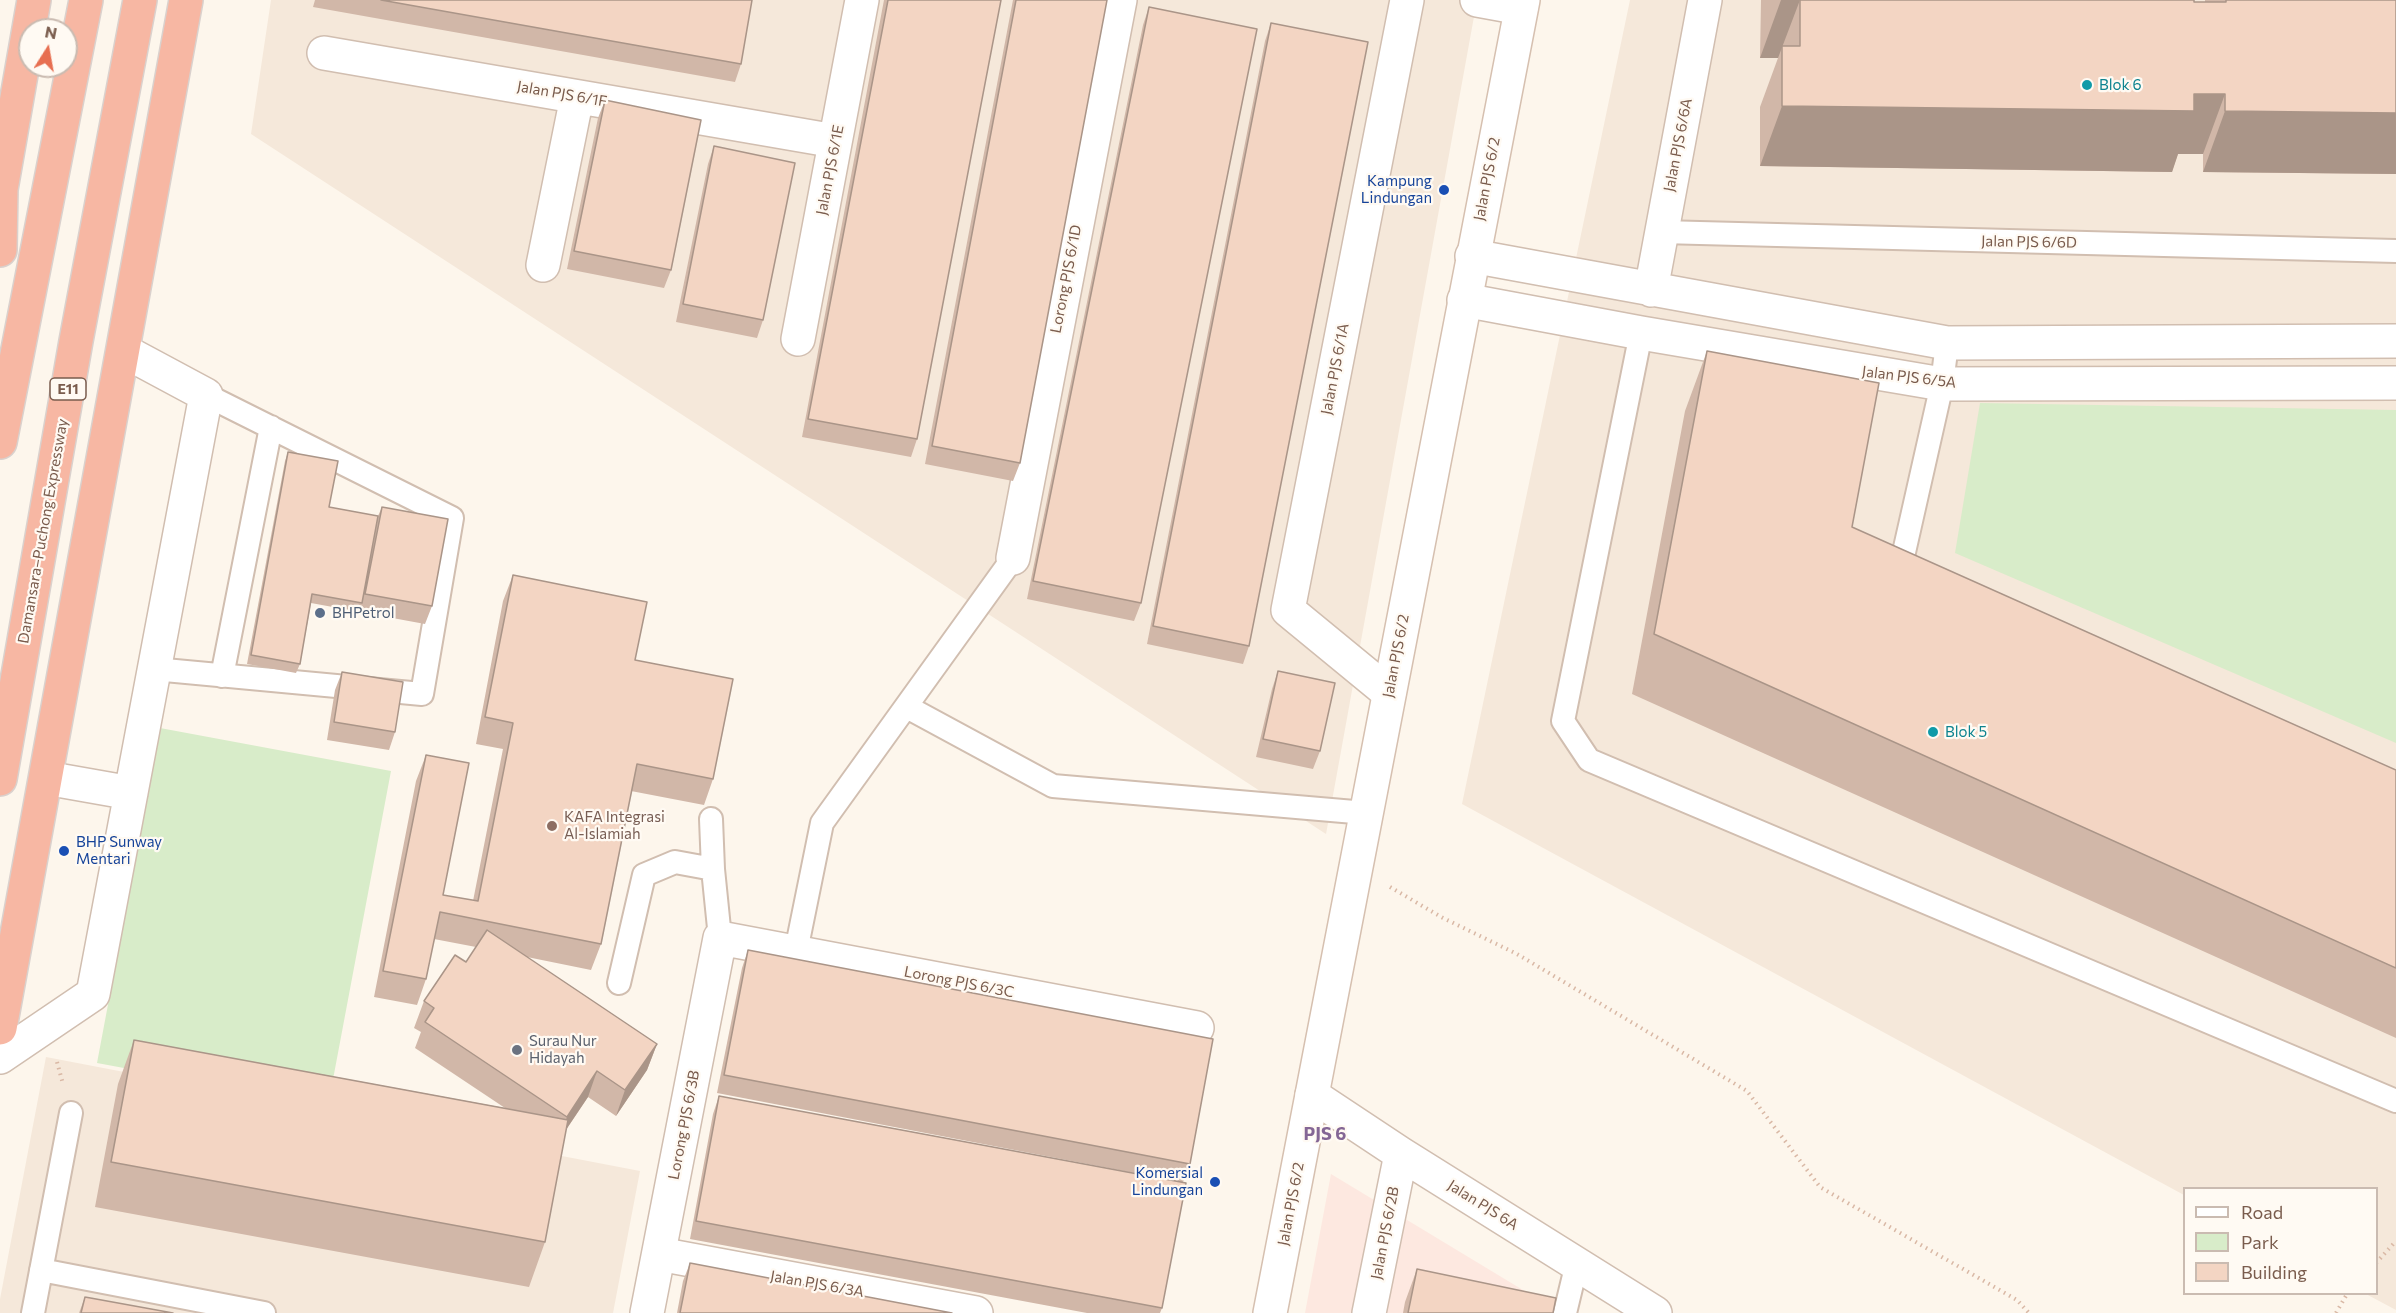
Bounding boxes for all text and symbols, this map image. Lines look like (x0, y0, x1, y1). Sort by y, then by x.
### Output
north arrow (18, 18, 78, 78)
text: N (43, 21, 59, 42)
place label: Blok 6 (2099, 76, 2142, 94)
street label: Jalan PJS 6/1F (515, 77, 609, 111)
marker: Blok 6 (2080, 78, 2094, 92)
street label: Jalan PJS 6/6A (1660, 97, 1696, 193)
street label: Jalan PJS 6/1E (812, 123, 848, 217)
street label: Jalan PJS 6/2 (1470, 136, 1504, 222)
place label: Kampung Lindungan (1361, 172, 1432, 207)
marker: Kampung Lindungan (1437, 183, 1451, 197)
street label: Lorong PJS 6/1D (1047, 223, 1085, 335)
street label: Jalan PJS 6/6D (1981, 232, 2077, 252)
street label: Jalan PJS 6/1A (1317, 322, 1353, 416)
street label: Jalan PJS 6/5A (1861, 362, 1957, 392)
road number: E11 (50, 378, 86, 400)
street label: Damansara–Puchong Expressway (14, 417, 72, 645)
place label: BHPetrol (332, 604, 395, 622)
marker: BHPetrol (313, 606, 327, 620)
street label: Jalan PJS 6/2 (1379, 613, 1413, 699)
place label: Blok 5 (1945, 723, 1987, 741)
marker: Blok 5 (1926, 725, 1940, 739)
place label: KAFA Integrasi Al-Islamiah (564, 808, 665, 843)
marker: KAFA Integrasi Al-Islamiah (545, 819, 559, 833)
place label: BHP Sunway Mentari (76, 833, 162, 868)
marker: BHP Sunway Mentari (57, 844, 71, 858)
street label: Lorong PJS 6/3C (903, 963, 1015, 1001)
place label: Surau Nur Hidayah (529, 1032, 597, 1067)
marker: Surau Nur Hidayah (510, 1043, 524, 1057)
street label: Lorong PJS 6/3B (665, 1069, 703, 1181)
district label: PJS 6 (1304, 1123, 1346, 1145)
street label: Jalan PJS 6/2 (1274, 1161, 1308, 1247)
place label: Komersial Lindungan (1132, 1164, 1203, 1199)
marker: Komersial Lindungan (1208, 1175, 1222, 1189)
street label: Jalan PJS 6A (1444, 1176, 1522, 1234)
street label: Jalan PJS 6/2B (1367, 1185, 1403, 1281)
legend (2183, 1187, 2378, 1295)
text: Road (2241, 1201, 2283, 1223)
text: Park (2241, 1231, 2279, 1253)
text: Building (2241, 1261, 2307, 1283)
street label: Jalan PJS 6/3A (769, 1267, 865, 1301)

